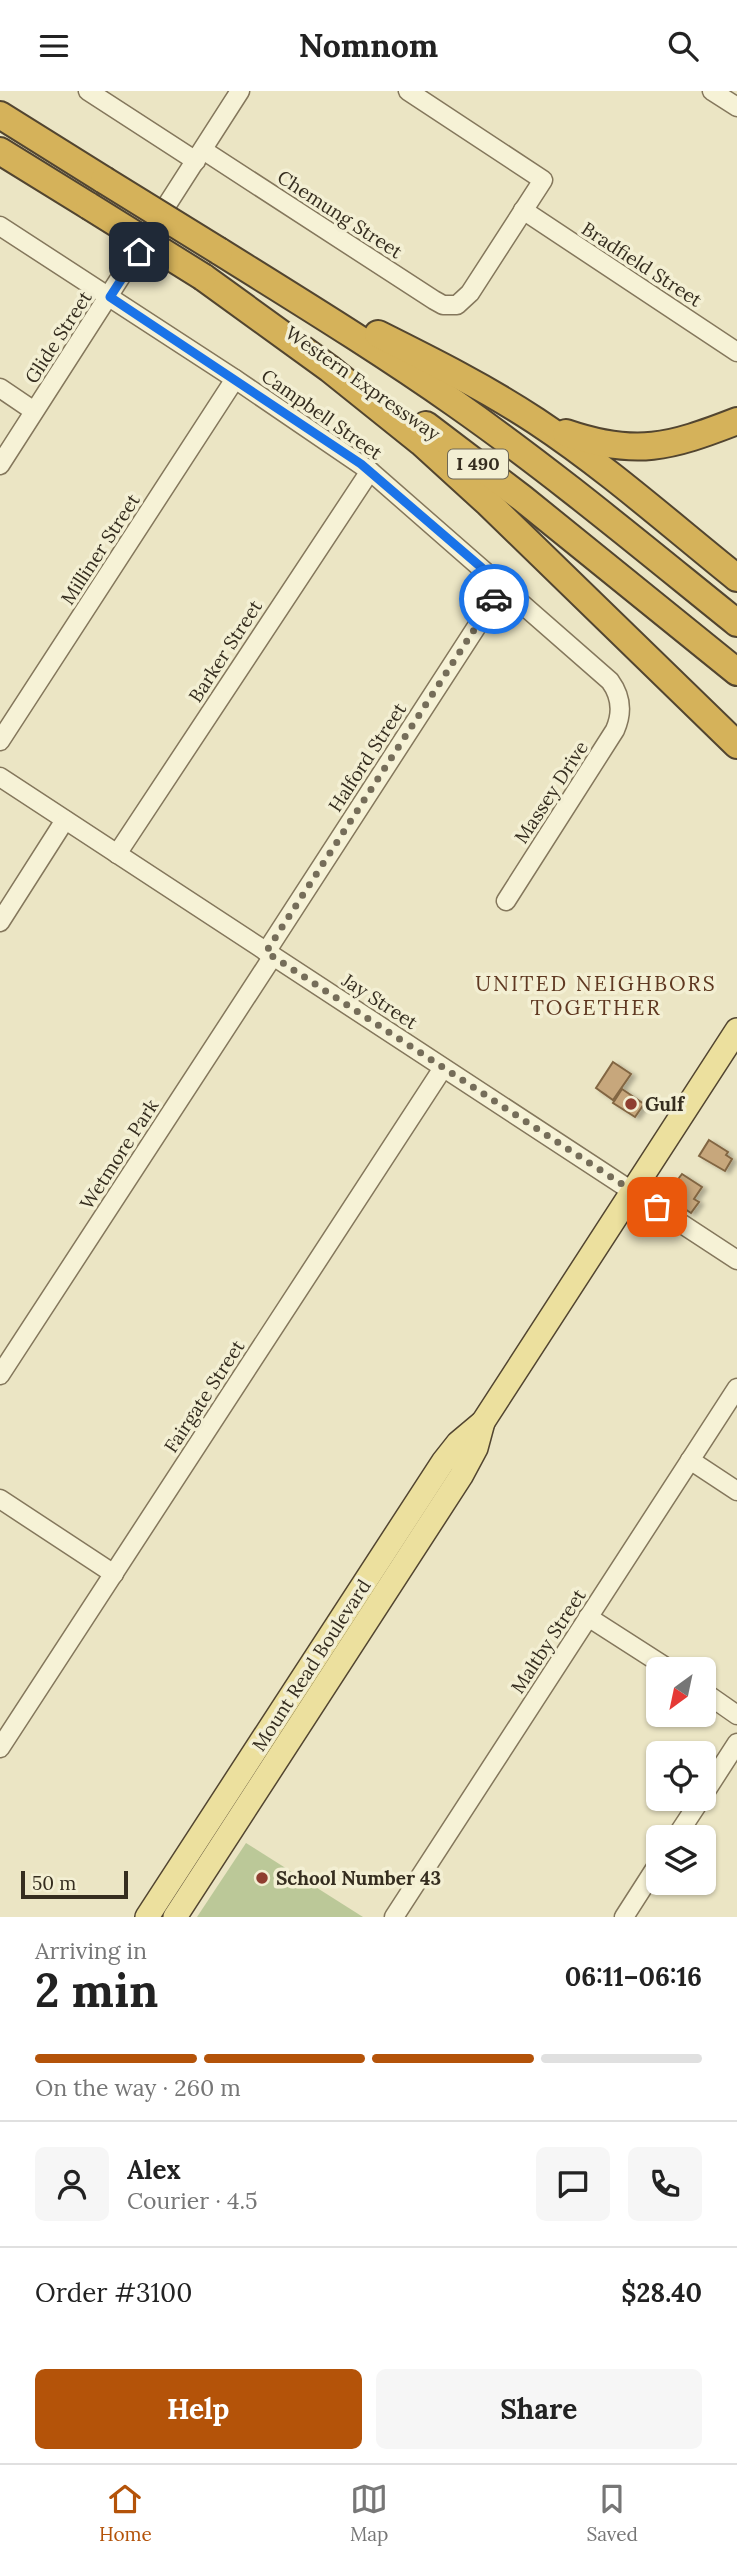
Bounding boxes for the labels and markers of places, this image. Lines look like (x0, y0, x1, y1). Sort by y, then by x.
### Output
pin (109, 222, 169, 282)
place label: Gulf (645, 1092, 686, 1116)
marker: Gulf (623, 1096, 639, 1112)
pin (627, 1177, 687, 1237)
place label: School Number 43 (276, 1866, 441, 1890)
marker: School Number 43 (254, 1870, 270, 1886)

